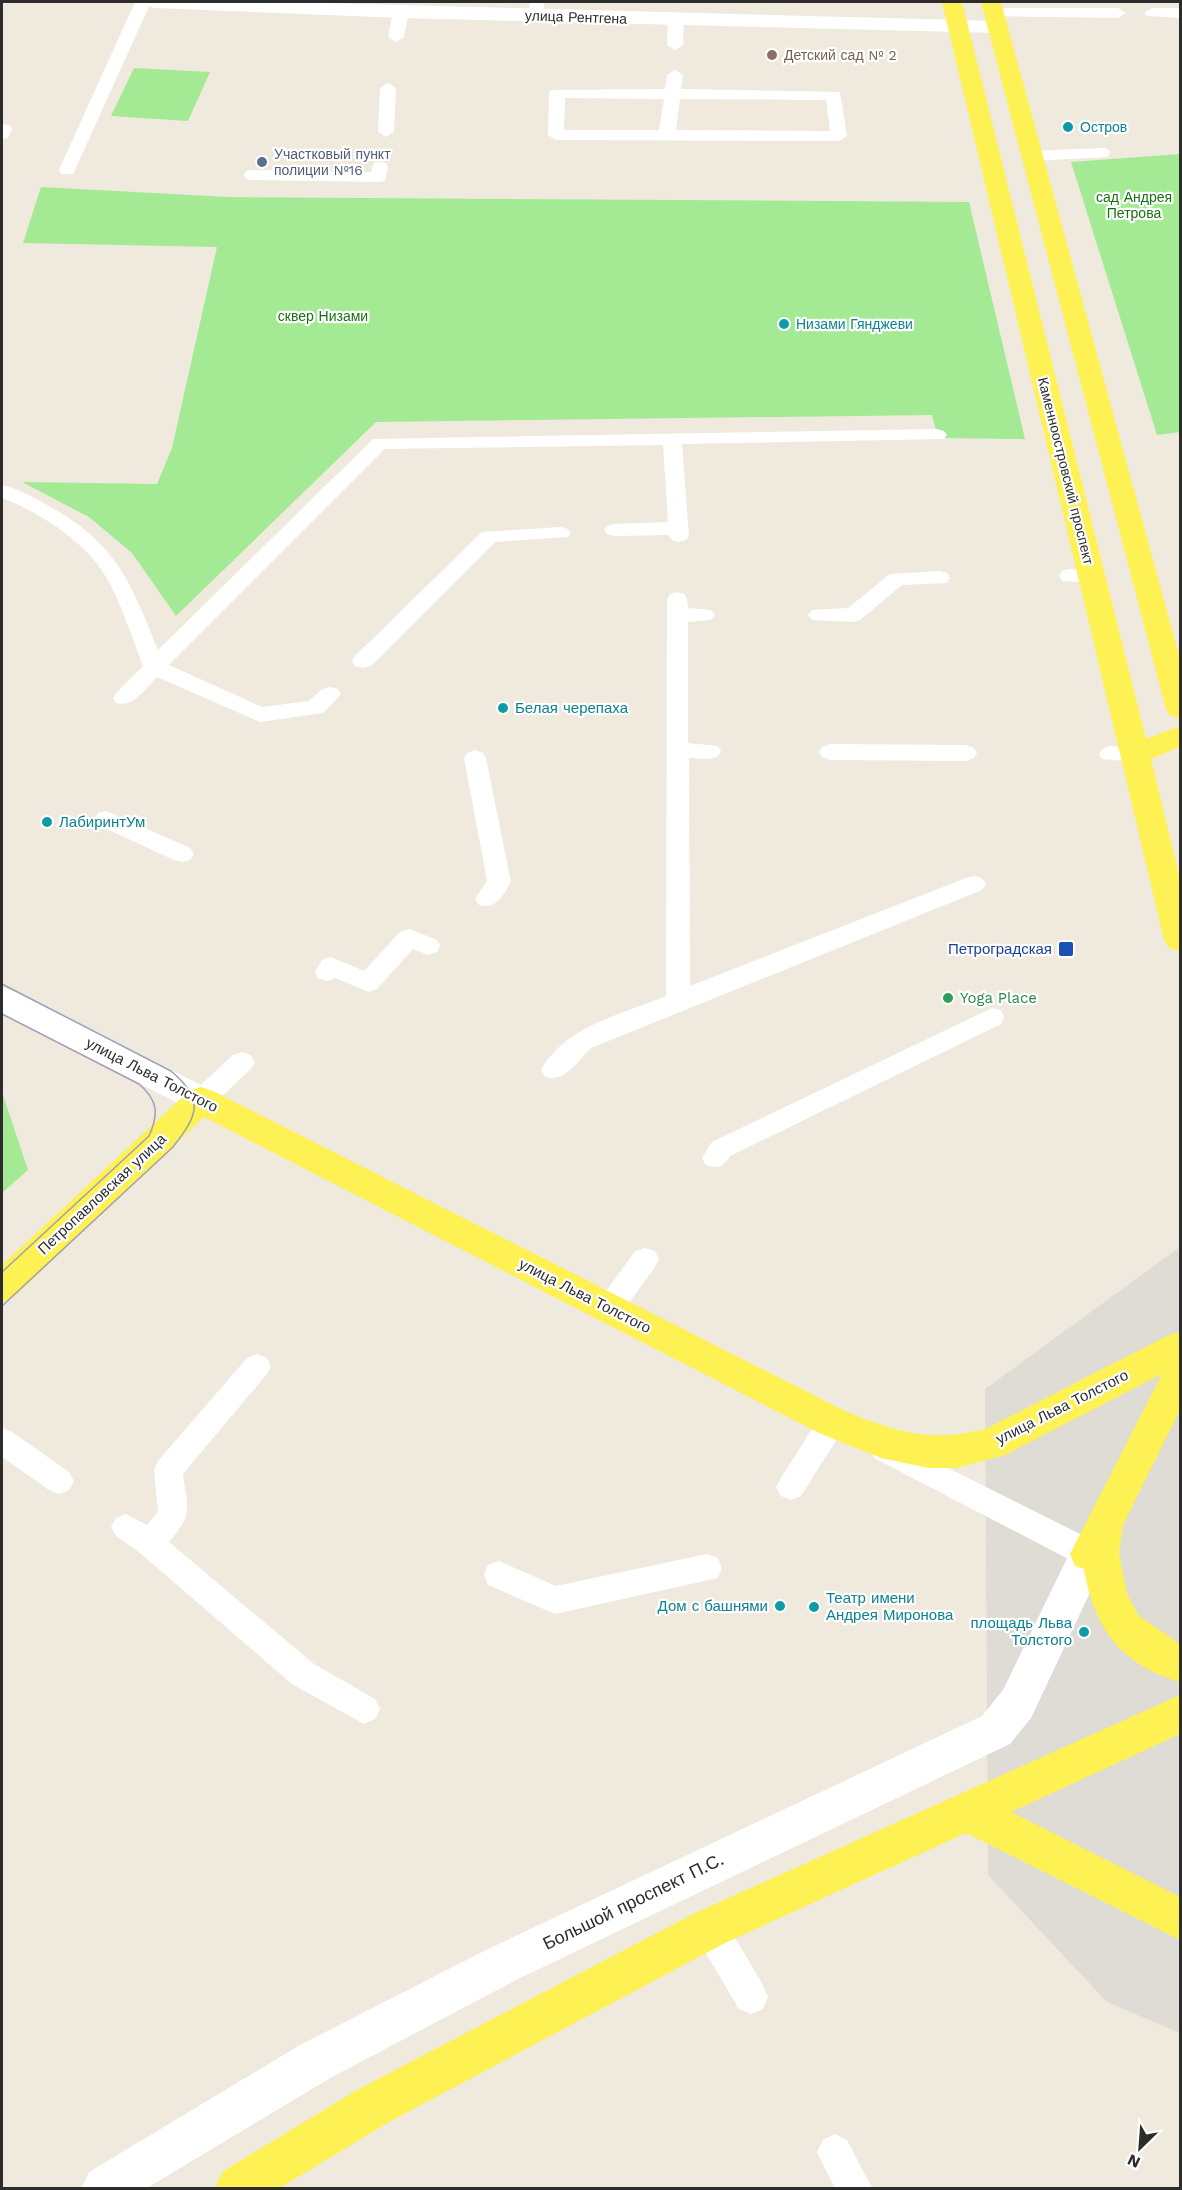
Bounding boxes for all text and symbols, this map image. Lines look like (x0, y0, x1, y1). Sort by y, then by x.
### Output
street label: улица Рентгена (525, 7, 627, 27)
place label: Детский сад № 2 (784, 47, 897, 63)
marker: Детский сад № 2 (765, 48, 779, 62)
place label: Остров (1080, 119, 1127, 135)
marker: Остров (1061, 120, 1075, 134)
place label: Участковый пункт полиции №16 (274, 146, 391, 178)
marker: Участковый пункт полиции №16 (255, 155, 269, 169)
park label: сад Андрея Петрова (1096, 189, 1172, 221)
park label: сквер Низами (278, 308, 368, 324)
place label: Низами Гянджеви (796, 316, 913, 332)
marker: Низами Гянджеви (777, 317, 791, 331)
street label: Каменноостровский проспект (1035, 376, 1097, 567)
place label: Белая черепаха (515, 699, 629, 717)
marker: Белая черепаха (496, 701, 510, 715)
place label: ЛабиринтУм (59, 813, 145, 831)
marker: ЛабиринтУм (40, 815, 54, 829)
place label: Петроградская (948, 940, 1052, 958)
marker: Петроградская (1057, 940, 1075, 958)
place label: Yoga Place (960, 989, 1037, 1007)
marker: Yoga Place (941, 991, 955, 1005)
street label: улица Льва Толстого (83, 1034, 221, 1116)
street label: Петропавловская улица (34, 1129, 170, 1258)
street label: улица Льва Толстого (516, 1255, 654, 1337)
street label: улица Льва Толстого (993, 1366, 1131, 1448)
place label: Театр имени Андрея Миронова (826, 1589, 954, 1624)
place label: Дом с башнями (658, 1597, 768, 1615)
marker: Дом с башнями (773, 1599, 787, 1613)
marker: Театр имени Андрея Миронова (807, 1600, 821, 1614)
place label: площадь Льва Толстого (970, 1614, 1073, 1649)
marker: площадь Льва Толстого (1077, 1625, 1091, 1639)
street label: Большой проспект П.С. (539, 1848, 727, 1954)
north arrow (1110, 2118, 1170, 2178)
text: N (1124, 2150, 1143, 2172)

